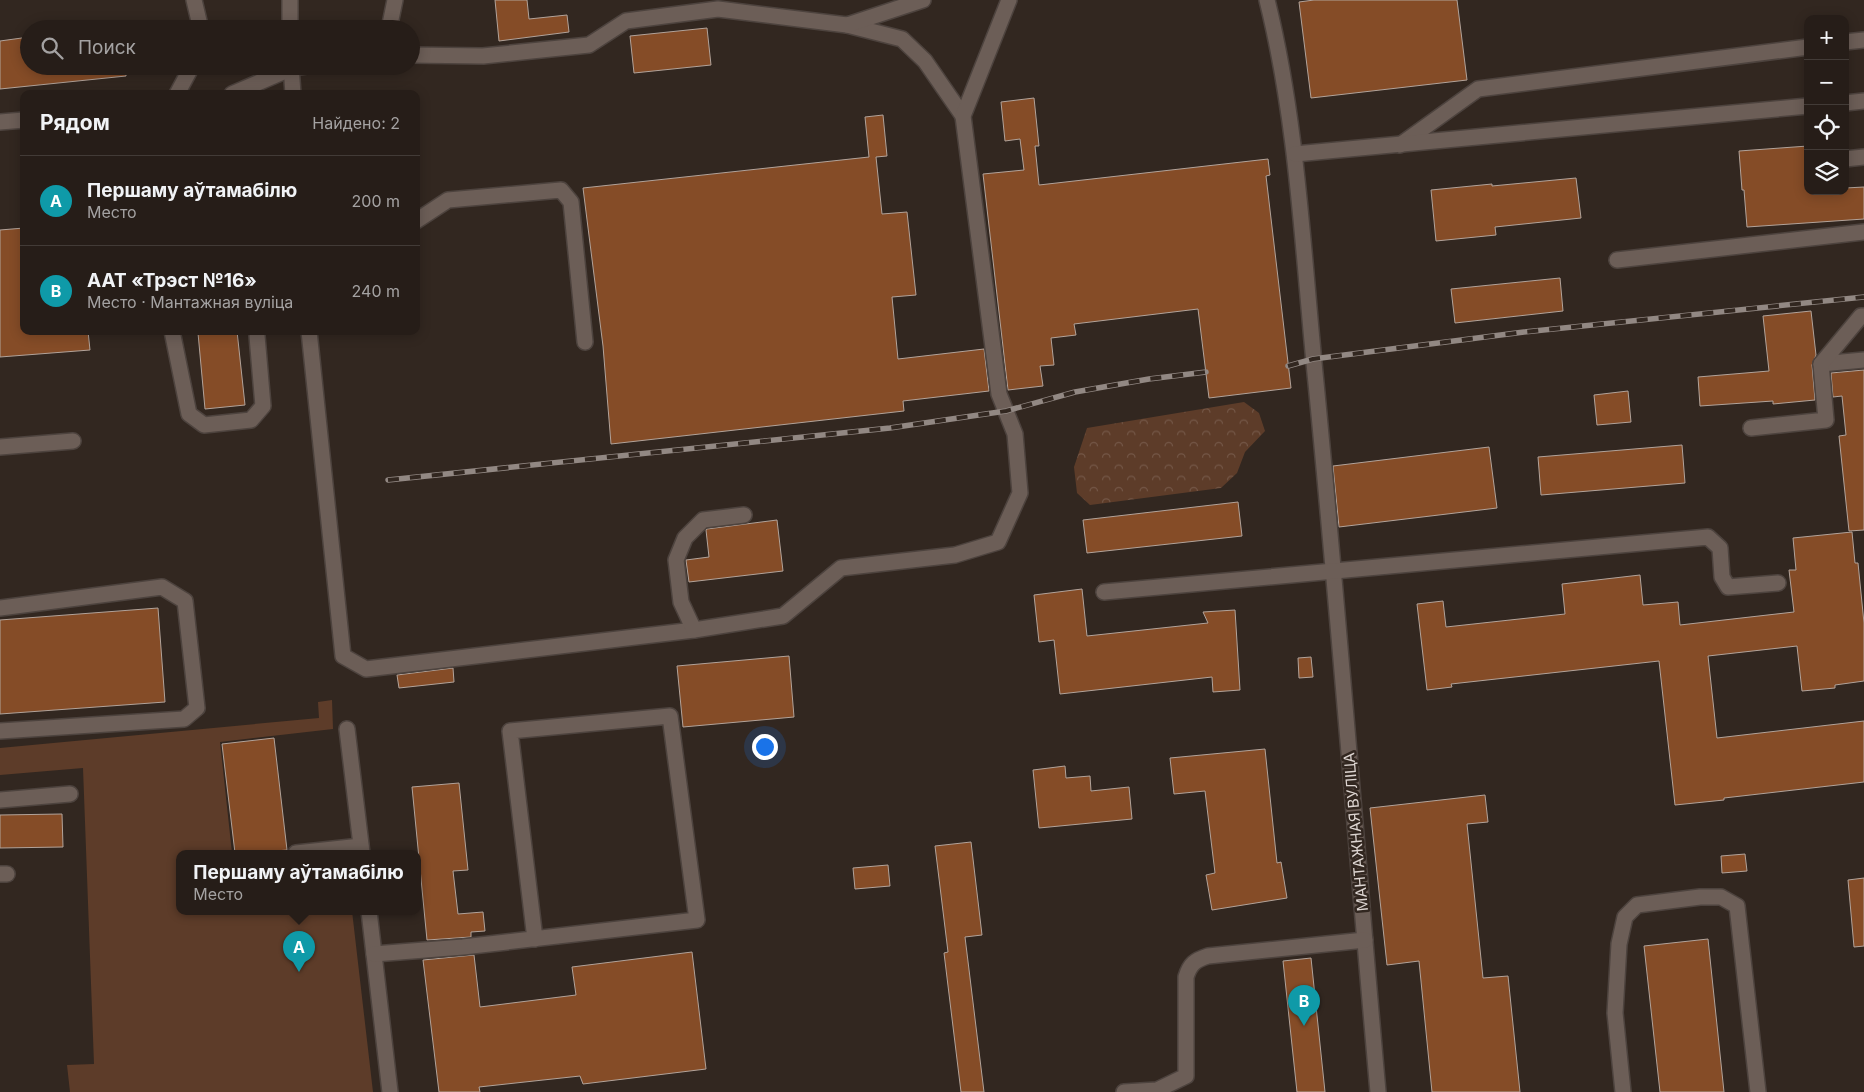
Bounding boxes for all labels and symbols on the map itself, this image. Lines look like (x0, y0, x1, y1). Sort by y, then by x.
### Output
your location (752, 734, 778, 760)
street label: МАНТАЖНАЯ ВУЛІЦА (1339, 752, 1372, 912)
pin: A (283, 931, 315, 972)
pin: B (1288, 985, 1320, 1026)

